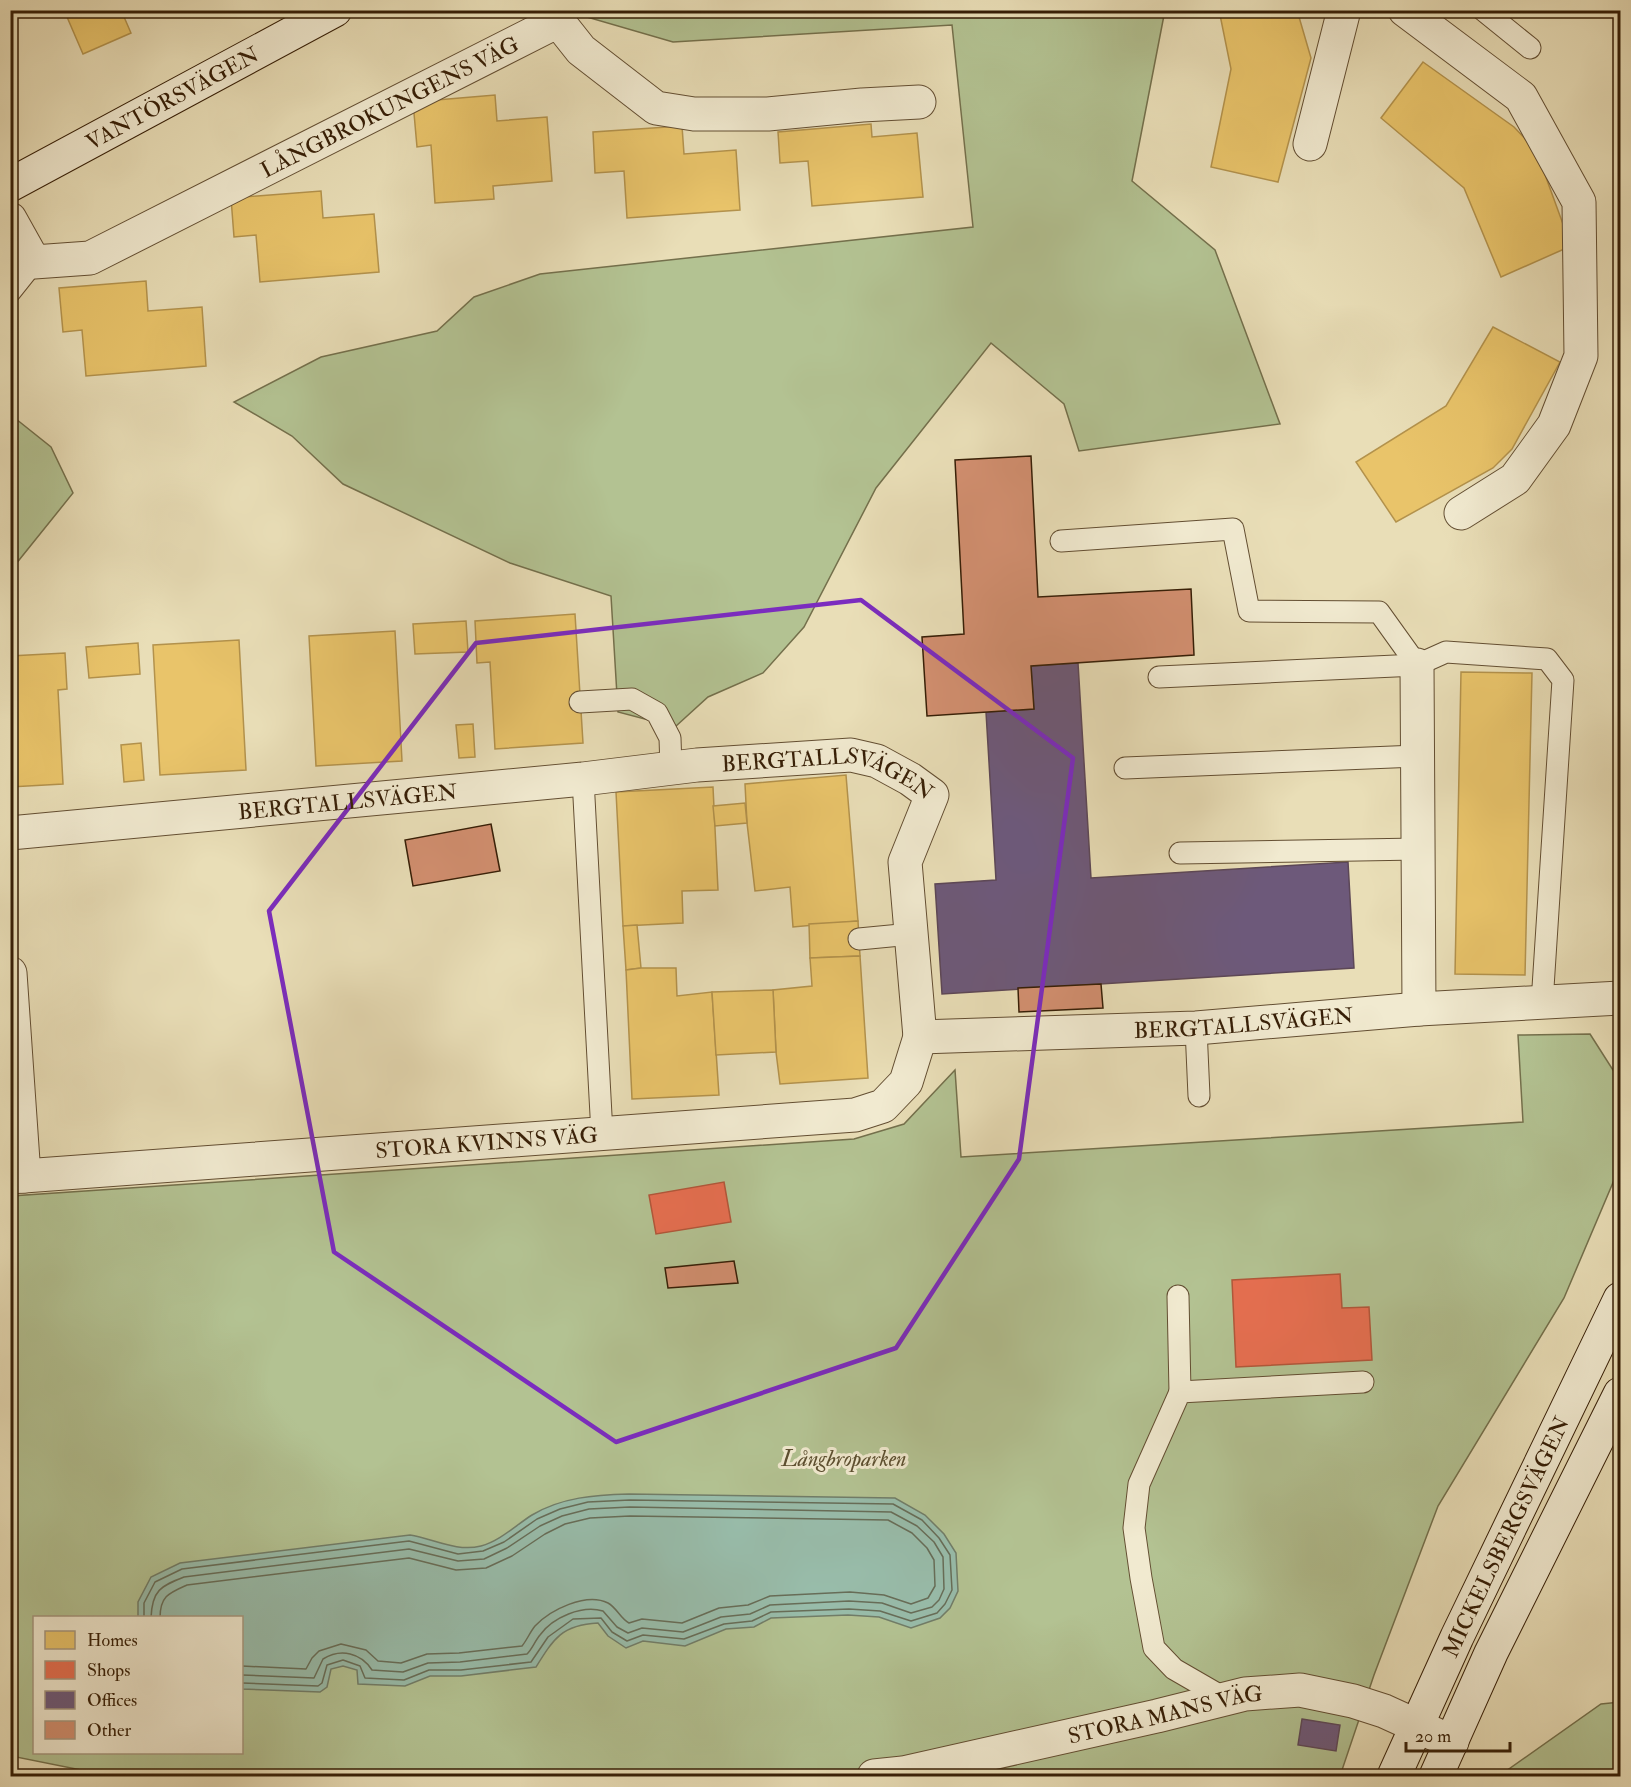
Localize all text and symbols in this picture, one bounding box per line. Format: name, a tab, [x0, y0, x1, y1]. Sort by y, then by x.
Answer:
street label: LÅNGBROKUNGENS VÄG	[256, 30, 524, 184]
street label: VANTÖRSVÄGEN	[81, 41, 264, 157]
street label: BERGTALLSVÄGEN	[721, 741, 939, 807]
street label: BERGTALLSVÄGEN	[237, 778, 459, 826]
street label: BERGTALLSVÄGEN	[1133, 1002, 1355, 1045]
street label: STORA KVINNS VÄG	[375, 1121, 599, 1165]
street label: MICKELSBERGSVÄGEN	[1437, 1412, 1576, 1662]
park label: Långbroparken	[781, 1445, 906, 1473]
legend	[33, 1616, 243, 1754]
text: Homes	[87, 1629, 138, 1652]
text: Shops	[87, 1659, 130, 1682]
street label: STORA MANS VÄG	[1065, 1680, 1263, 1751]
text: Offices	[87, 1689, 137, 1712]
scale bar	[1406, 1715, 1510, 1753]
text: Other	[87, 1719, 131, 1742]
text: 20 m	[1415, 1725, 1451, 1748]

